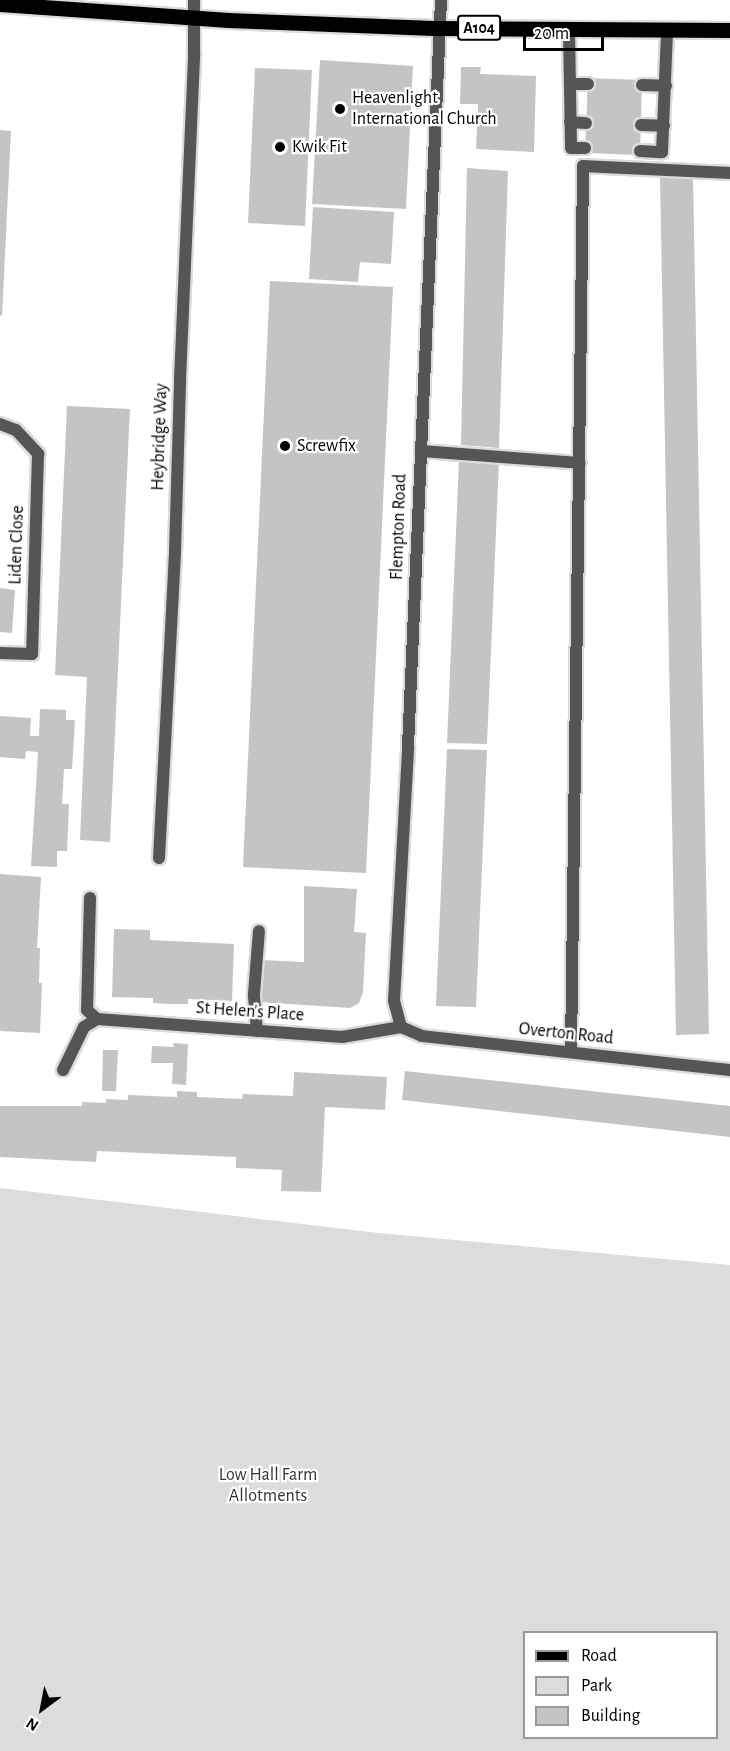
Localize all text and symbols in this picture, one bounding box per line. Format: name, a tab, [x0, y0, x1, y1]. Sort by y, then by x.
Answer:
scale bar	[526, 12, 607, 50]
road number: A104	[456, 15, 502, 41]
text: 20 m	[534, 25, 569, 43]
place label: Heavenlight International Church	[352, 88, 497, 130]
marker: Heavenlight International Church	[333, 102, 347, 116]
place label: Kwik Fit	[292, 136, 347, 158]
marker: Kwik Fit	[273, 140, 287, 154]
street label: Heybridge Way	[147, 383, 173, 491]
place label: Screwfix	[297, 435, 356, 457]
marker: Screwfix	[278, 439, 292, 453]
street label: Flempton Road	[386, 474, 412, 580]
street label: Liden Close	[5, 505, 29, 585]
street label: St Helen's Place	[195, 997, 305, 1027]
street label: Overton Road	[518, 1018, 614, 1050]
park label: Low Hall Farm Allotments	[219, 1465, 317, 1508]
legend	[523, 1631, 718, 1739]
text: Road	[581, 1647, 617, 1665]
text: Park	[581, 1677, 612, 1695]
north arrow	[12, 1679, 72, 1739]
text: Building	[581, 1707, 640, 1725]
text: N	[24, 1715, 41, 1734]

